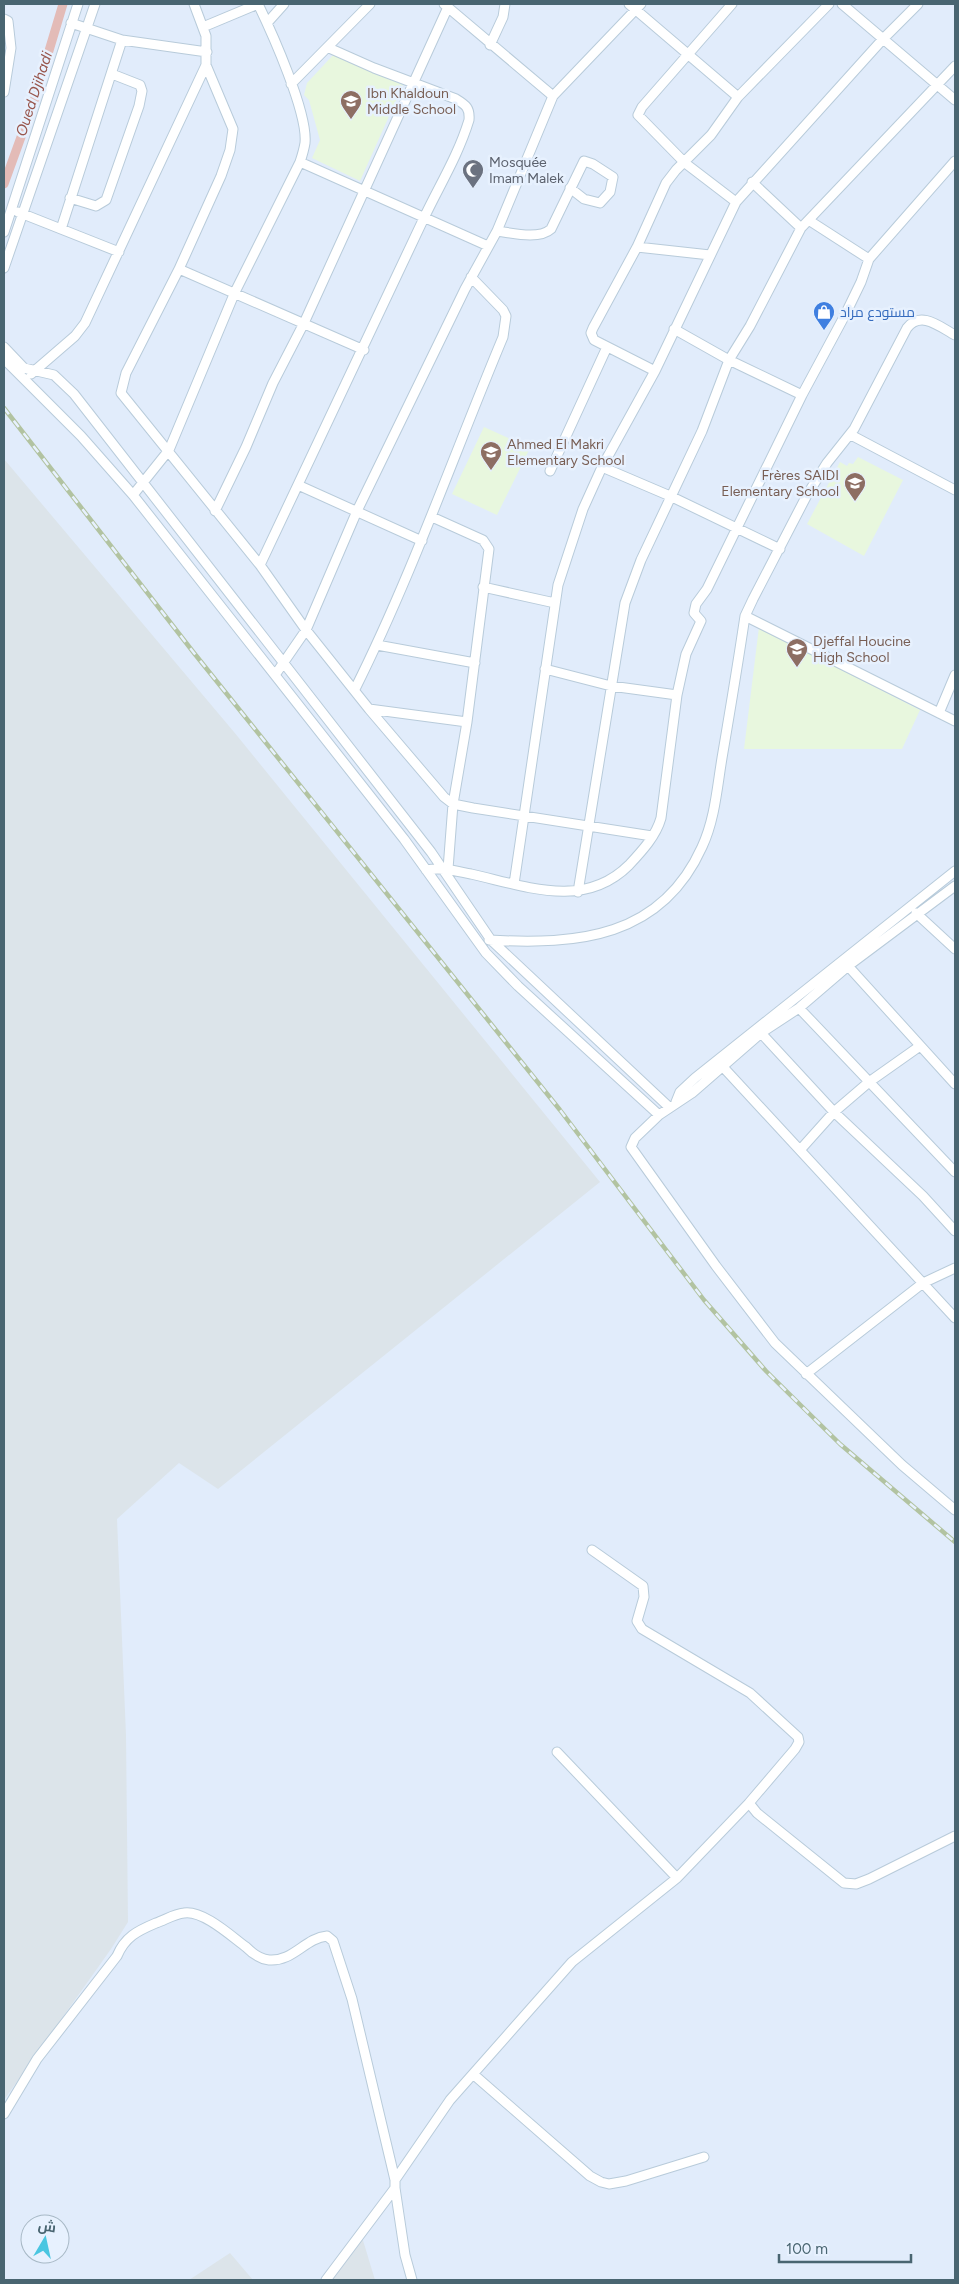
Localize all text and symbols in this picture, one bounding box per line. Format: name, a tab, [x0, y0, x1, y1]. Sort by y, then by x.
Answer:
water label: Oued Djihadi	[12, 49, 56, 139]
place label: Ibn Khaldoun Middle School	[367, 85, 456, 118]
school or university icon: Ibn Khaldoun Middle School	[339, 89, 363, 120]
place label: Mosquée Imam Malek	[489, 154, 564, 187]
mosque icon: Mosquée Imam Malek	[461, 158, 485, 189]
shop icon: مستودع مراد	[812, 300, 836, 331]
place label: مستودع مراد	[840, 304, 915, 321]
place label: Ahmed El Makri Elementary School	[507, 436, 625, 469]
school or university icon: Ahmed El Makri Elementary School	[479, 440, 503, 471]
place label: Frères SAIDI Elementary School	[721, 467, 839, 500]
school or university icon: Frères SAIDI Elementary School	[843, 471, 867, 502]
place label: Djeffal Houcine High School	[813, 633, 911, 666]
school or university icon: Djeffal Houcine High School	[785, 637, 809, 668]
north arrow	[20, 2214, 70, 2264]
text: ش	[37, 2217, 57, 2236]
scale bar	[779, 2232, 912, 2264]
text: 100 m	[786, 2240, 828, 2258]

